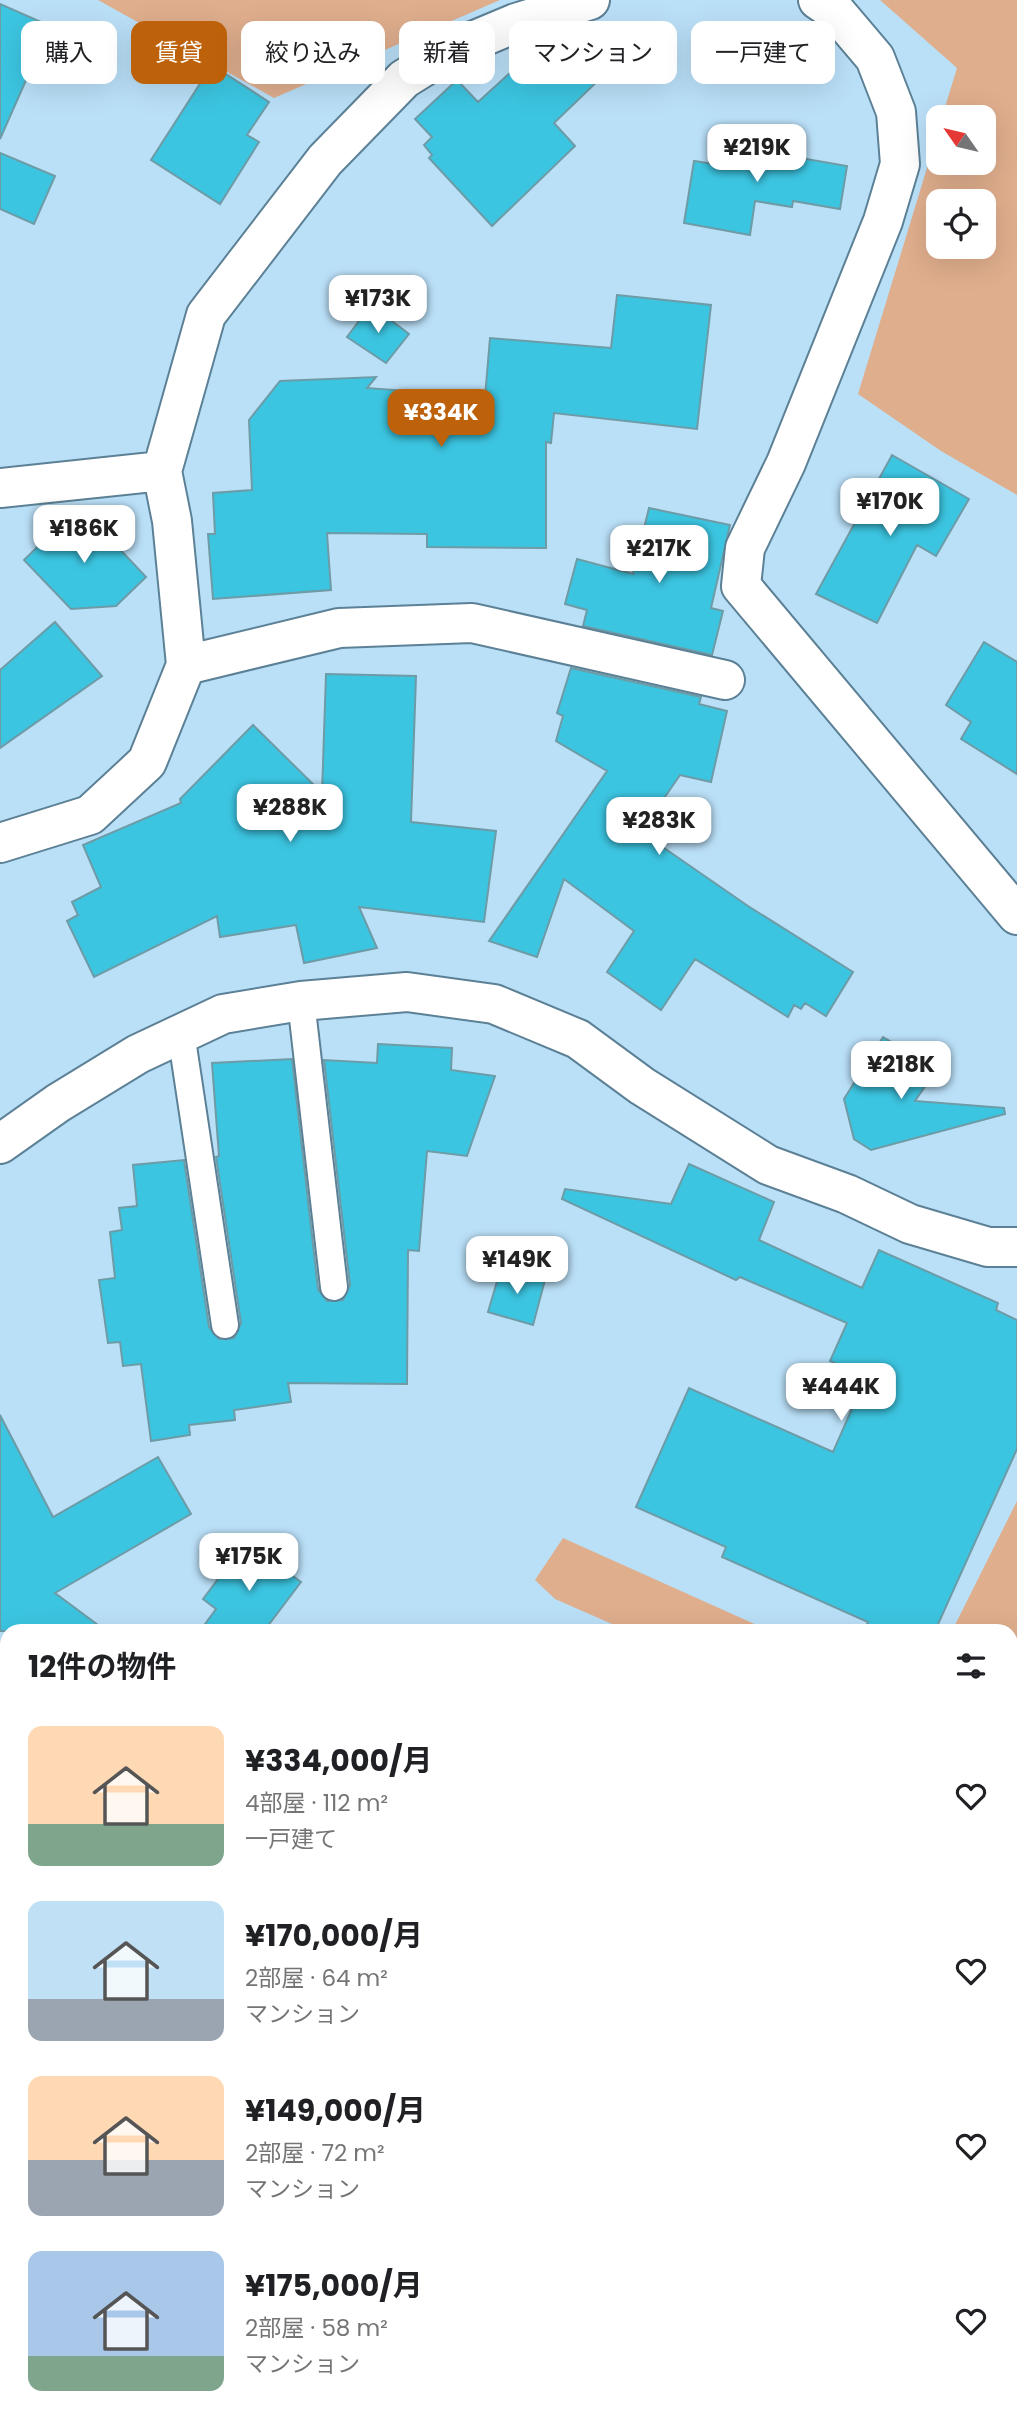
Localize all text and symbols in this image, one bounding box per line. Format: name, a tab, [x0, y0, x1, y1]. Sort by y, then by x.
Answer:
chip: 購入	[21, 21, 117, 84]
chip: 賃貸	[131, 21, 227, 84]
chip: 絞り込み	[241, 21, 385, 84]
chip: 新着	[399, 21, 495, 84]
chip: マンション	[509, 21, 677, 84]
chip: 一戸建て	[691, 21, 835, 84]
north arrow	[926, 105, 996, 175]
map controls	[926, 105, 996, 259]
pin: ¥219K	[708, 124, 806, 184]
text: ¥219K	[723, 131, 791, 163]
button: locate	[926, 189, 996, 259]
pin: ¥173K	[329, 276, 427, 335]
text: ¥173K	[345, 282, 411, 314]
pin: ¥334K	[392, 390, 490, 449]
text: ¥334K	[404, 396, 478, 428]
pin: ¥170K	[841, 478, 939, 538]
text: ¥170K	[856, 485, 924, 517]
pin: ¥186K	[35, 505, 133, 565]
text: ¥186K	[49, 512, 119, 544]
pin: ¥217K	[610, 526, 708, 585]
text: ¥217K	[626, 532, 692, 564]
pin: ¥288K	[241, 784, 339, 844]
text: ¥288K	[253, 791, 327, 823]
pin: ¥283K	[610, 798, 708, 857]
text: ¥283K	[622, 804, 696, 836]
pin: ¥218K	[852, 1042, 950, 1101]
text: ¥218K	[867, 1048, 935, 1080]
pin: ¥149K	[468, 1236, 566, 1296]
text: ¥149K	[482, 1243, 552, 1275]
pin: ¥444K	[792, 1364, 890, 1423]
text: ¥444K	[802, 1370, 880, 1402]
pin: ¥175K	[200, 1534, 298, 1593]
text: ¥175K	[215, 1540, 283, 1572]
text: 12件の物件	[28, 1645, 176, 1688]
icon: filters	[952, 1647, 990, 1685]
text: ¥334,000/月	[245, 1739, 433, 1782]
icon: home	[84, 1754, 168, 1838]
icon: heart	[952, 1777, 990, 1815]
text: 4部屋 · 112 m²	[245, 1787, 388, 1819]
text: 一戸建て	[245, 1823, 337, 1855]
text: ¥170,000/月	[245, 1914, 423, 1957]
icon: home	[84, 1929, 168, 2013]
icon: heart	[952, 1952, 990, 1990]
text: 2部屋 · 64 m²	[245, 1962, 388, 1994]
text: マンション	[245, 1998, 360, 2030]
text: ¥149,000/月	[245, 2089, 426, 2132]
icon: home	[84, 2104, 168, 2188]
icon: heart	[952, 2127, 990, 2165]
text: 2部屋 · 72 m²	[245, 2137, 385, 2169]
text: マンション	[245, 2173, 360, 2205]
text: ¥175,000/月	[245, 2264, 423, 2307]
icon: home	[84, 2279, 168, 2363]
icon: heart	[952, 2302, 990, 2340]
text: 2部屋 · 58 m²	[245, 2312, 388, 2344]
text: マンション	[245, 2348, 360, 2380]

